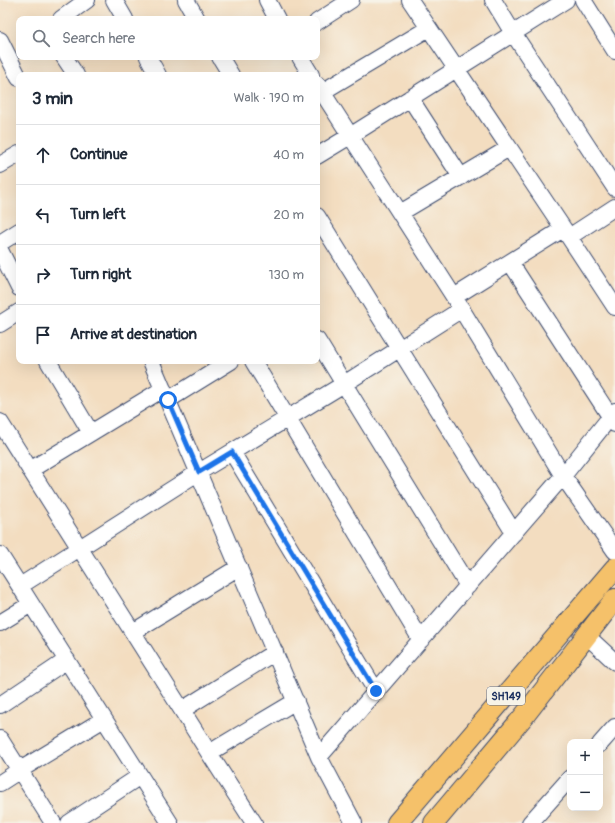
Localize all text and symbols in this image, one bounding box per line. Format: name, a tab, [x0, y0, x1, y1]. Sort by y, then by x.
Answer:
search box	[16, 16, 320, 60]
icon: search	[30, 27, 52, 49]
text: Search here	[62, 29, 135, 48]
text: 3 min	[32, 88, 73, 109]
text: Walk · 190 m	[233, 90, 304, 106]
icon: ahead	[32, 144, 54, 166]
text: Continue	[70, 145, 128, 164]
text: 40 m	[273, 147, 304, 163]
icon: left	[32, 204, 54, 226]
text: Turn left	[70, 205, 126, 224]
text: 20 m	[273, 207, 304, 223]
icon: right	[32, 264, 54, 286]
text: Turn right	[70, 265, 131, 284]
text: 130 m	[268, 267, 304, 283]
icon: arrive	[32, 324, 54, 346]
text: Arrive at destination	[70, 325, 197, 344]
route start	[159, 391, 177, 409]
route end	[367, 682, 385, 700]
road number: SH149	[487, 687, 525, 705]
map controls	[567, 739, 603, 811]
button: +	[567, 739, 603, 775]
button: −	[567, 775, 603, 811]

